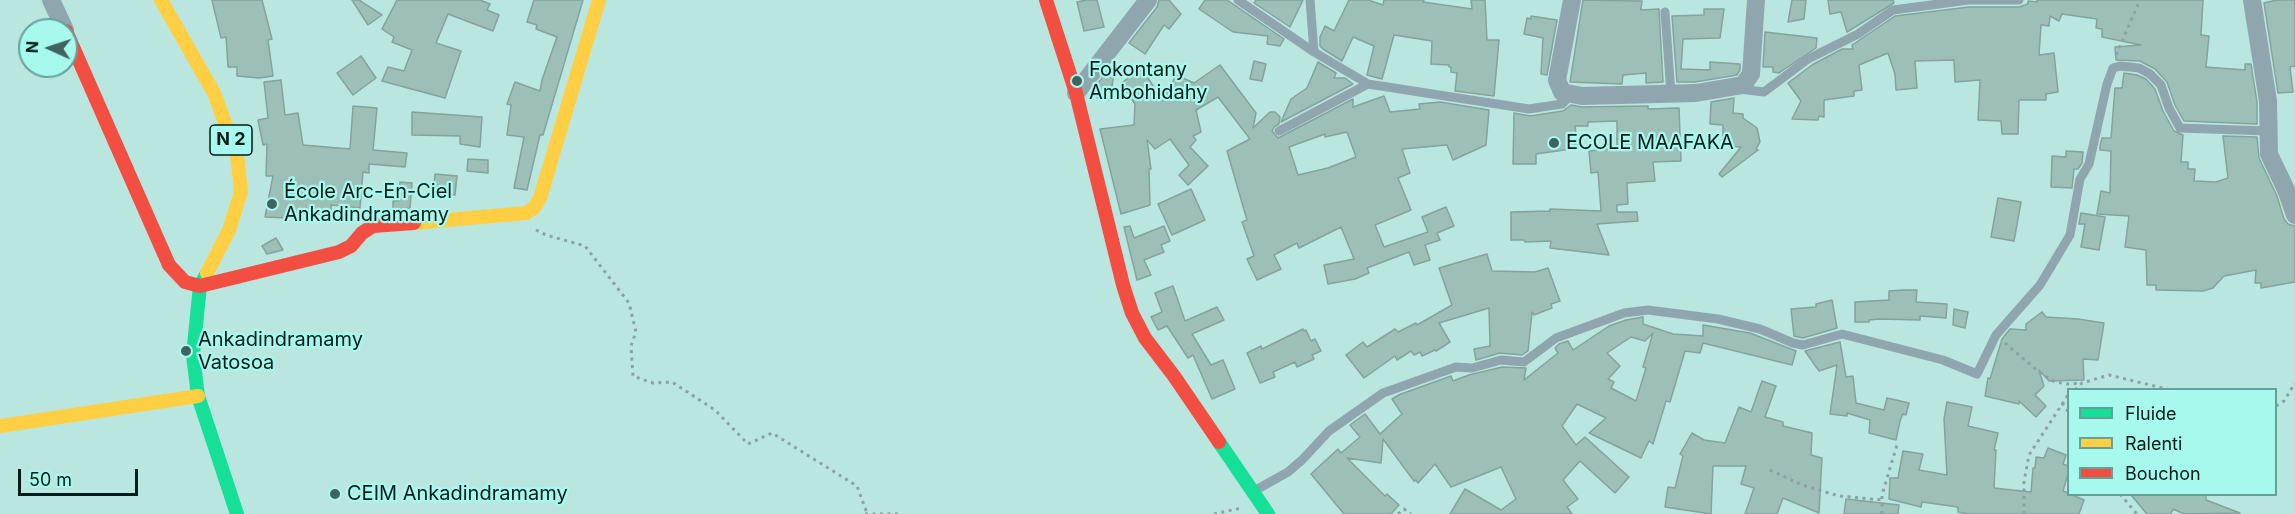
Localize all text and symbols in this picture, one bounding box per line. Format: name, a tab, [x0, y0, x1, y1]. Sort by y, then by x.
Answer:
north arrow	[18, 18, 78, 78]
text: N	[22, 41, 42, 54]
place label: Fokontany Ambohidahy	[1089, 58, 1207, 105]
marker: Fokontany Ambohidahy	[1070, 74, 1084, 88]
road number: N 2	[210, 125, 252, 155]
place label: ECOLE MAAFAKA	[1566, 131, 1734, 155]
marker: ECOLE MAAFAKA	[1547, 136, 1561, 150]
place label: École Arc-En-Ciel Ankadindramamy	[284, 180, 452, 227]
marker: École Arc-En-Ciel Ankadindramamy	[265, 197, 279, 211]
place label: Ankadindramamy Vatosoa	[198, 328, 363, 375]
marker: Ankadindramamy Vatosoa	[179, 344, 193, 358]
legend	[2067, 388, 2277, 496]
text: Fluide	[2125, 403, 2177, 424]
text: Ralenti	[2125, 433, 2182, 454]
scale bar	[21, 457, 141, 495]
text: Bouchon	[2125, 463, 2201, 484]
text: 50 m	[29, 469, 72, 490]
place label: CEIM Ankadindramamy	[347, 482, 568, 506]
marker: CEIM Ankadindramamy	[328, 487, 342, 501]

